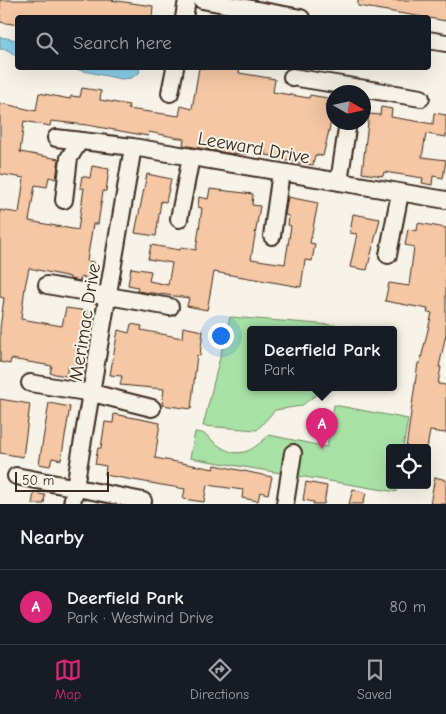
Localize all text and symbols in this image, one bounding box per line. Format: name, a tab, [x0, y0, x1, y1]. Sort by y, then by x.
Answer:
search box	[15, 15, 431, 70]
icon: search	[33, 29, 61, 57]
text: Search here	[73, 32, 172, 54]
north arrow	[326, 85, 371, 130]
street label: Leeward Drive	[196, 127, 312, 169]
street label: Merimac Drive	[65, 262, 105, 383]
your location	[208, 323, 234, 349]
popup	[247, 326, 397, 391]
text: Deerfield Park	[264, 339, 380, 361]
text: Park	[264, 361, 294, 379]
pin: A	[306, 408, 338, 449]
map controls	[386, 444, 431, 489]
button: locate	[386, 444, 431, 489]
scale bar	[15, 469, 109, 492]
text: 50 m	[22, 472, 54, 489]
text: Nearby	[20, 525, 84, 549]
text: Deerfield Park	[67, 587, 183, 609]
text: A	[32, 598, 40, 616]
text: 80 m	[389, 598, 426, 616]
text: Park · Westwind Drive	[67, 609, 213, 627]
tab: Map	[54, 656, 82, 703]
tab: Directions	[190, 656, 249, 703]
tab: Saved	[357, 656, 392, 703]

